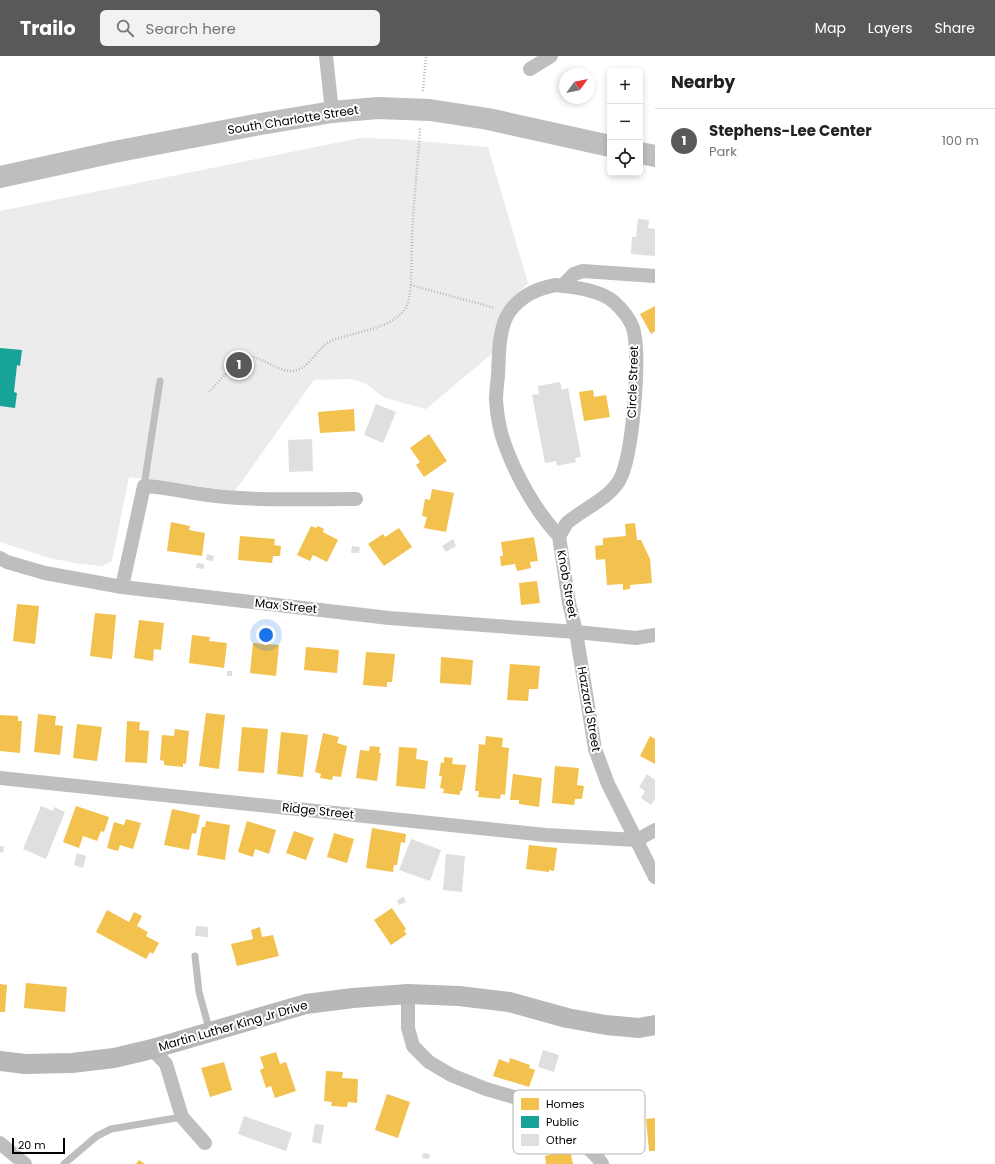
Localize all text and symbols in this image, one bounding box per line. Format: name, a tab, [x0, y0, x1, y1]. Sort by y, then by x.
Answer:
search box	[100, 10, 380, 46]
text: Trailo	[20, 15, 76, 42]
icon: search	[114, 17, 136, 39]
text: Search here	[146, 18, 236, 39]
text: Map	[815, 18, 846, 38]
text: Layers	[868, 18, 912, 38]
text: Share	[934, 18, 975, 38]
north arrow	[559, 68, 595, 104]
map controls	[607, 68, 643, 176]
button: +	[607, 68, 643, 104]
text: Nearby	[671, 70, 735, 94]
street label: South Charlotte Street	[226, 101, 360, 138]
button: −	[607, 104, 643, 140]
text: Stephens-Lee Center	[709, 120, 872, 141]
text: 1	[682, 131, 686, 150]
text: 100 m	[942, 131, 979, 150]
button: locate	[607, 140, 643, 176]
text: Park	[709, 142, 737, 161]
street label: Circle Street	[623, 345, 642, 419]
pin: 1	[226, 350, 252, 380]
street label: Knob Street	[553, 548, 582, 619]
street label: Max Street	[254, 594, 318, 617]
your location	[256, 625, 276, 645]
street label: Hazzard Street	[574, 665, 605, 753]
street label: Ridge Street	[281, 798, 355, 823]
street label: Martin Luther King Jr Drive	[156, 996, 309, 1055]
legend	[513, 1090, 645, 1154]
text: Homes	[546, 1096, 585, 1112]
text: Public	[546, 1114, 579, 1130]
text: Other	[546, 1132, 577, 1148]
scale bar	[12, 1136, 65, 1155]
text: 20 m	[18, 1137, 46, 1153]

